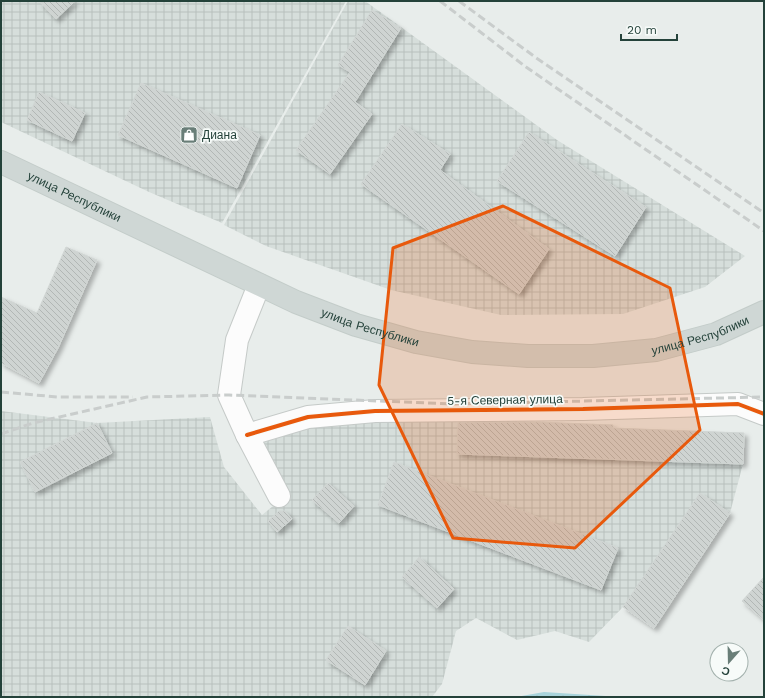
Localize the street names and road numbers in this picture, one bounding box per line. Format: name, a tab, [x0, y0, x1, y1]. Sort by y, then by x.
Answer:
street label: улица Республики	[25, 169, 123, 225]
street label: улица Республики	[319, 305, 421, 350]
street label: улица Республики	[651, 313, 751, 357]
street label: 5-я Северная улица	[447, 392, 563, 408]

